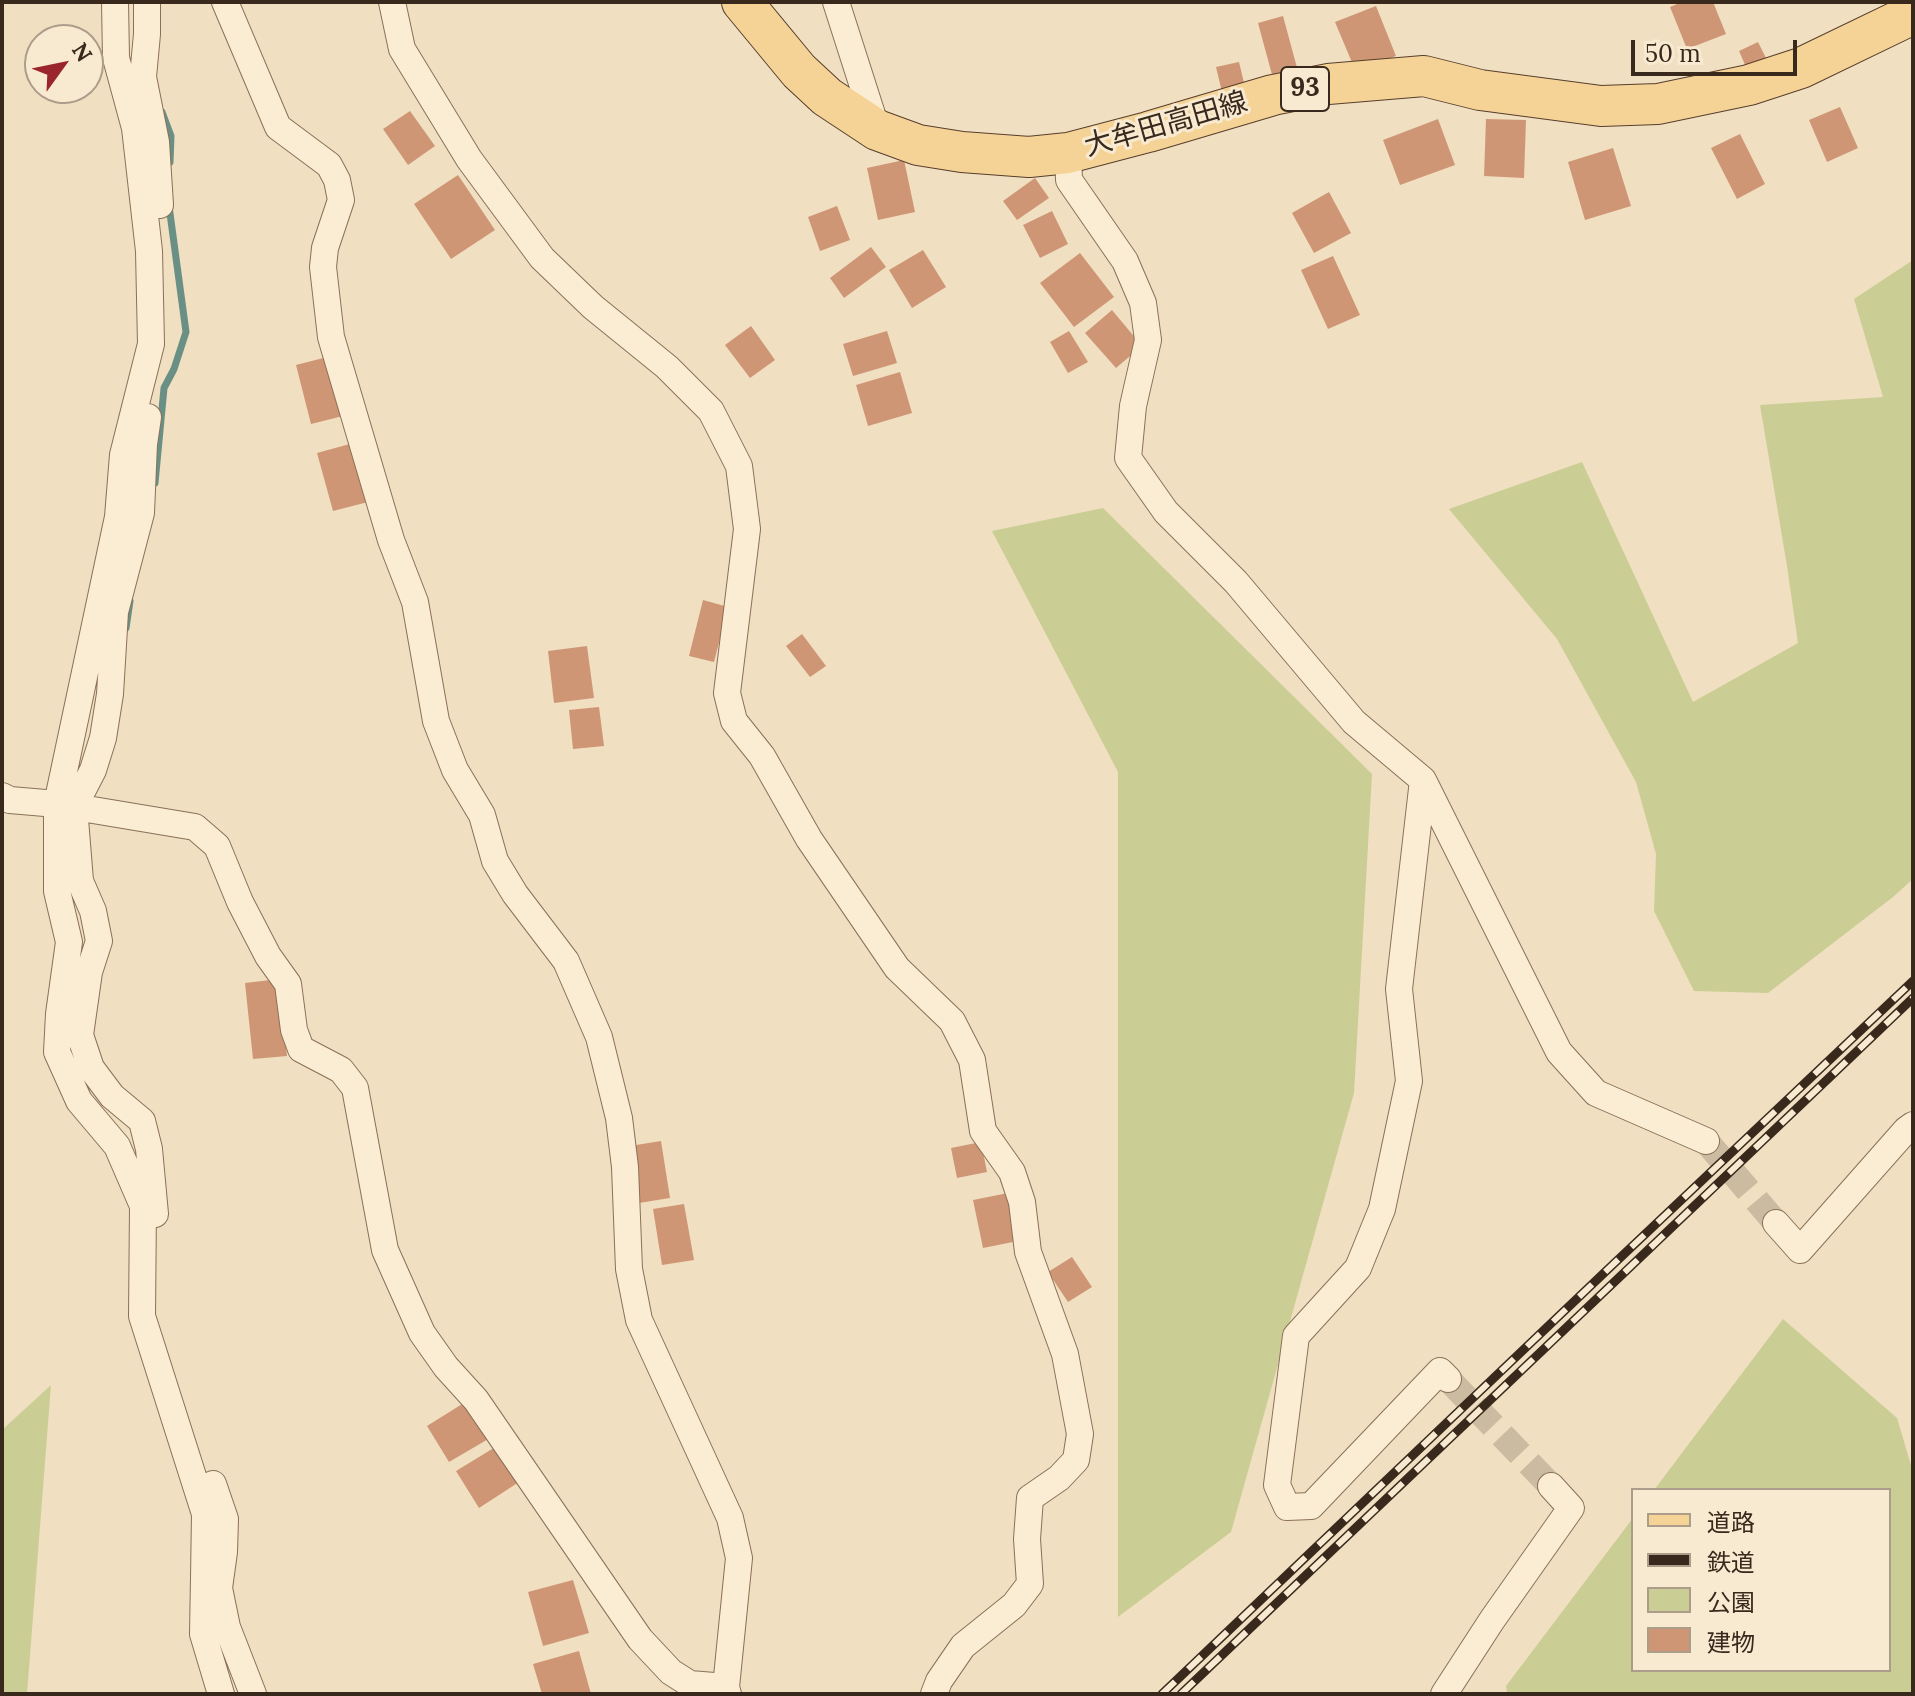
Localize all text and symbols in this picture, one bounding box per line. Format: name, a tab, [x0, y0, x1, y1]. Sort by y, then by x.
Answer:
north arrow	[24, 24, 104, 104]
scale bar	[1635, 24, 1801, 74]
text: N	[66, 37, 99, 67]
text: 50 m	[1645, 38, 1701, 69]
road number: 93	[1281, 67, 1329, 111]
street label: 大牟田高田線	[1081, 86, 1251, 164]
legend	[1631, 1488, 1891, 1672]
text: 道路	[1707, 1507, 1755, 1538]
text: 鉄道	[1707, 1547, 1755, 1578]
text: 公園	[1707, 1587, 1755, 1618]
text: 建物	[1707, 1627, 1755, 1658]

